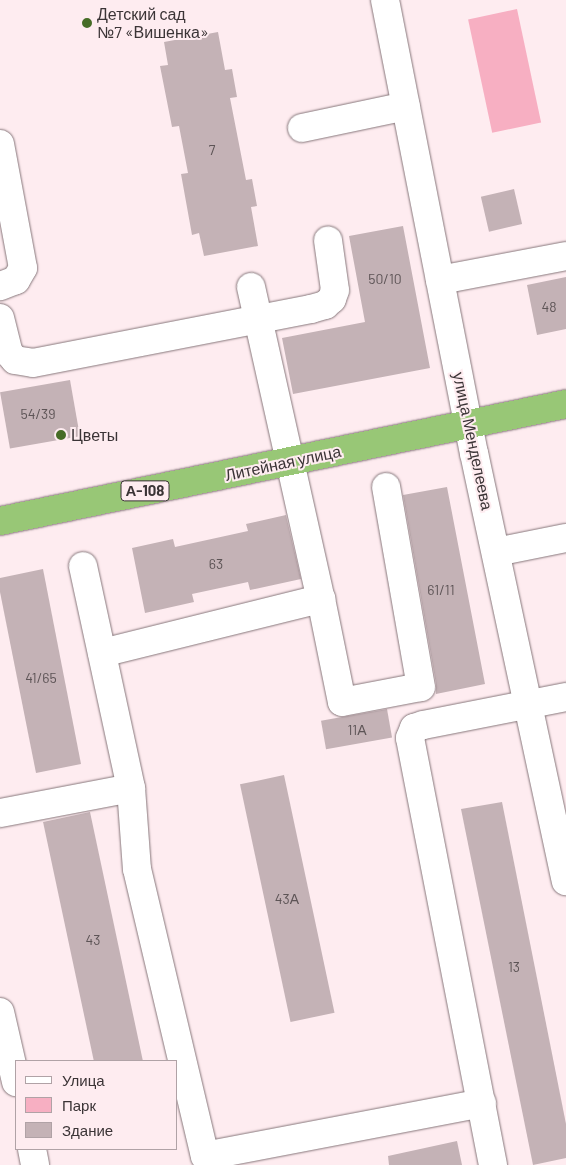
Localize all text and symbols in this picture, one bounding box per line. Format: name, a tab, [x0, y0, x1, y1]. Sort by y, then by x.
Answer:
place label: Детский сад №7 «Вишенка»	[97, 4, 209, 42]
marker: Детский сад №7 «Вишенка»	[81, 17, 93, 29]
house number: 7	[209, 142, 215, 158]
house number: 50/10	[368, 271, 402, 287]
house number: 48	[541, 299, 557, 315]
street label: улица Менделеева	[449, 370, 497, 512]
house number: 54/39	[20, 406, 56, 422]
place label: Цветы	[71, 425, 118, 445]
marker: Цветы	[55, 429, 67, 441]
street label: Литейная улица	[223, 441, 343, 485]
road number: А-108	[120, 478, 170, 504]
house number: 63	[209, 556, 223, 572]
house number: 61/11	[427, 582, 455, 598]
house number: 41/65	[25, 670, 57, 686]
house number: 11А	[347, 722, 367, 738]
house number: 43А	[275, 891, 299, 907]
house number: 43	[86, 932, 100, 948]
house number: 13	[508, 959, 520, 975]
legend	[15, 1060, 178, 1150]
text: Улица	[62, 1071, 105, 1089]
text: Парк	[62, 1096, 96, 1114]
text: Здание	[62, 1121, 113, 1139]

